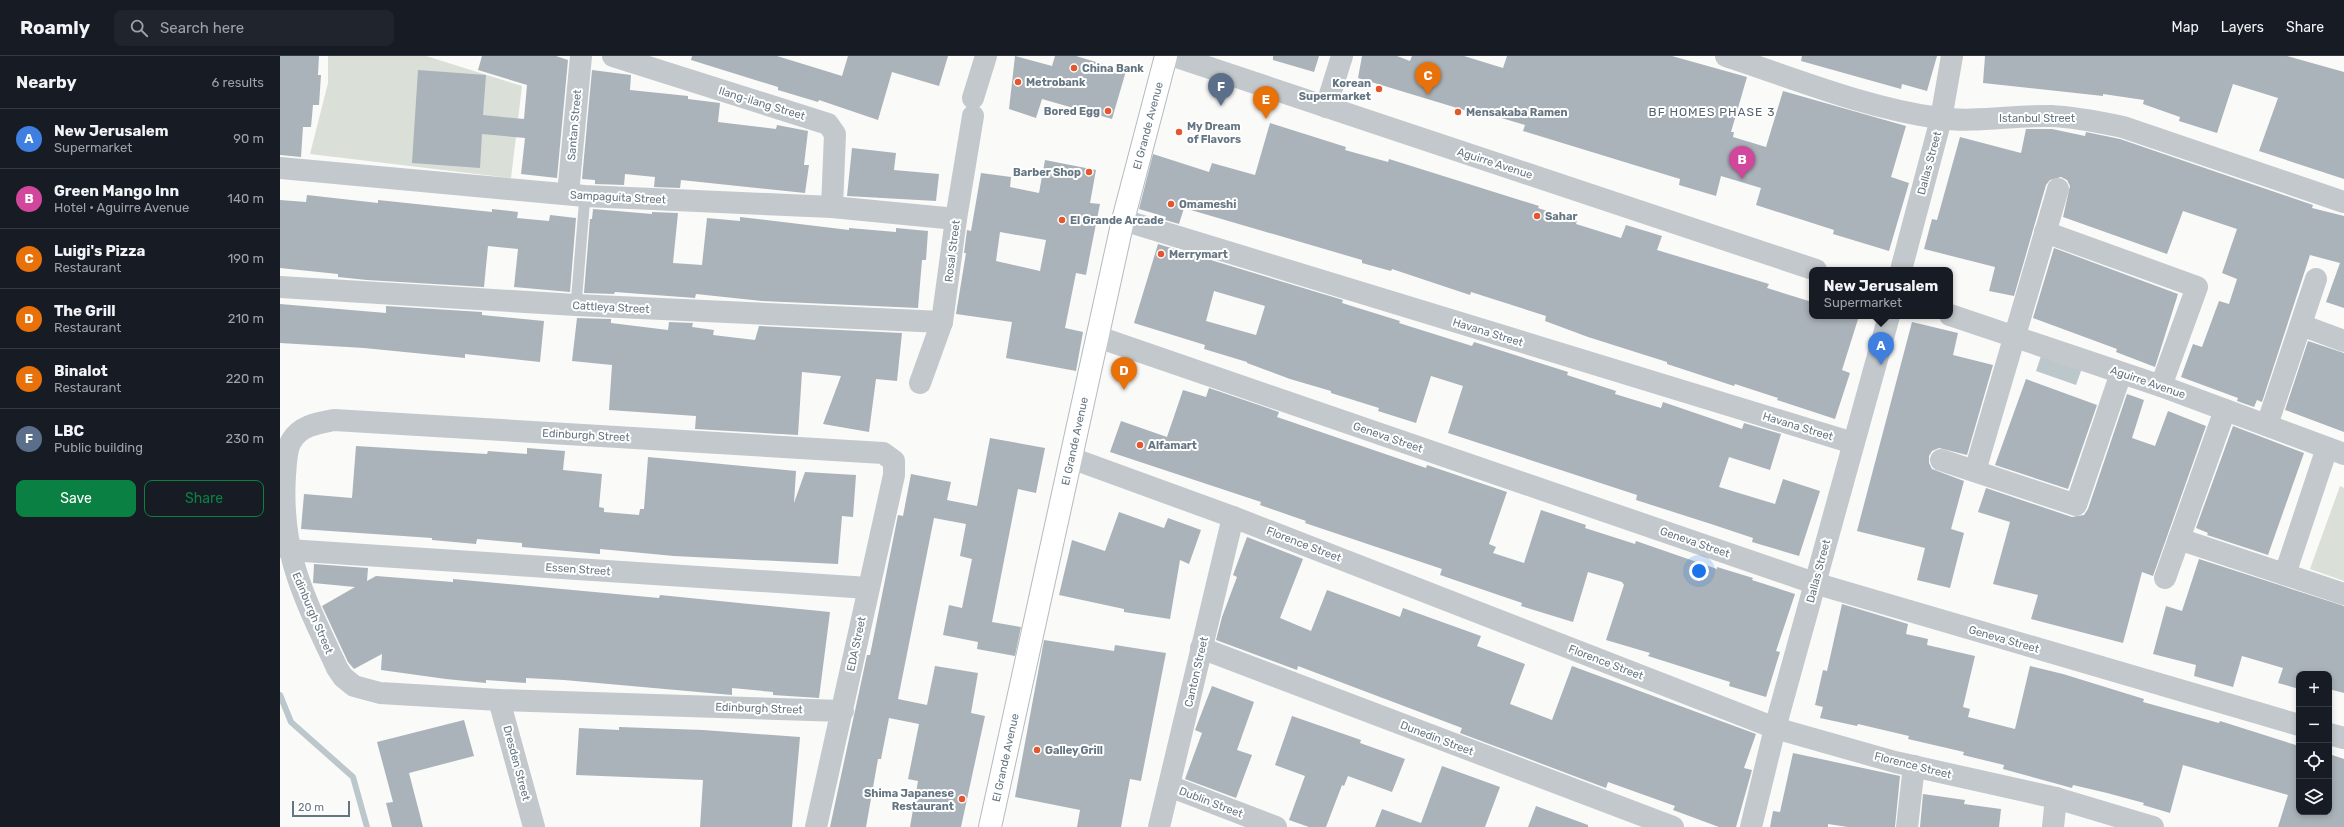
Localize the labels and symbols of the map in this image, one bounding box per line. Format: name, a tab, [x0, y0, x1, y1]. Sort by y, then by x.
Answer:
place label: China Bank	[1082, 62, 1144, 75]
pin: C	[1415, 62, 1441, 95]
marker: China Bank	[1069, 63, 1079, 73]
pin: F	[1208, 73, 1234, 106]
place label: Metrobank	[1026, 76, 1086, 89]
marker: Metrobank	[1013, 77, 1023, 87]
place label: Korean Supermarket	[1299, 77, 1371, 103]
street label: El Grande Avenue	[1131, 80, 1166, 171]
street label: Ilang-ilang Street	[717, 84, 807, 123]
marker: Korean Supermarket	[1374, 84, 1384, 94]
pin: E	[1253, 86, 1279, 119]
street label: Santan Street	[565, 88, 584, 161]
place label: Bored Egg	[1044, 105, 1100, 118]
district label: BF HOMES PHASE 3	[1649, 105, 1775, 119]
marker: Bored Egg	[1103, 106, 1113, 116]
place label: Mensakaba Ramen	[1466, 106, 1568, 119]
marker: Mensakaba Ramen	[1453, 107, 1463, 117]
street label: Istanbul Street	[1999, 112, 2076, 125]
place label: My Dream of Flavors	[1187, 120, 1241, 146]
marker: My Dream of Flavors	[1174, 127, 1184, 137]
street label: Dallas Street	[1915, 129, 1944, 196]
street label: Aguirre Avenue	[1456, 145, 1534, 182]
pin: B	[1729, 146, 1755, 179]
place label: Barber Shop	[1013, 166, 1081, 179]
marker: Barber Shop	[1084, 167, 1094, 177]
street label: Sampaguita Street	[570, 188, 667, 207]
place label: Omameshi	[1179, 198, 1236, 211]
marker: Omameshi	[1166, 199, 1176, 209]
place label: Sahar	[1545, 210, 1577, 223]
marker: Sahar	[1532, 211, 1542, 221]
place label: El Grande Arcade	[1070, 214, 1164, 227]
marker: El Grande Arcade	[1057, 215, 1067, 225]
street label: Rosal Street	[942, 219, 963, 283]
place label: Merrymart	[1169, 248, 1228, 261]
marker: Merrymart	[1156, 249, 1166, 259]
street label: Cattleya Street	[572, 299, 650, 316]
street label: Havana Street	[1451, 316, 1525, 350]
pin: A	[1868, 332, 1894, 365]
pin: D	[1111, 357, 1137, 390]
street label: Aguirre Avenue	[2109, 364, 2187, 401]
street label: El Grande Avenue	[1059, 396, 1091, 487]
street label: Havana Street	[1761, 410, 1835, 444]
street label: Geneva Street	[1351, 419, 1425, 456]
street label: Edinburgh Street	[542, 427, 631, 444]
place label: Alfamart	[1148, 439, 1197, 452]
marker: Alfamart	[1135, 440, 1145, 450]
street label: Florence Street	[1265, 524, 1344, 565]
street label: Geneva Street	[1658, 524, 1732, 561]
street label: Dallas Street	[1804, 537, 1833, 604]
street label: Essen Street	[545, 561, 612, 578]
your location	[1689, 561, 1709, 581]
street label: Edinburgh Street	[289, 570, 336, 657]
street label: EDA Street	[844, 615, 869, 673]
street label: Geneva Street	[1967, 623, 2041, 656]
street label: Canton Street	[1182, 635, 1211, 709]
street label: Florence Street	[1567, 642, 1646, 683]
street label: Edinburgh Street	[715, 700, 804, 717]
street label: El Grande Avenue	[990, 712, 1022, 803]
street label: Dunedin Street	[1398, 719, 1476, 759]
street label: Dresden Street	[500, 724, 533, 803]
place label: Galley Grill	[1045, 744, 1103, 757]
marker: Galley Grill	[1032, 745, 1042, 755]
street label: Florence Street	[1873, 750, 1953, 782]
street label: Dublin Street	[1177, 784, 1245, 821]
place label: Shima Japanese Restaurant	[864, 787, 954, 813]
marker: Shima Japanese Restaurant	[957, 794, 967, 804]
scale bar	[292, 799, 350, 818]

